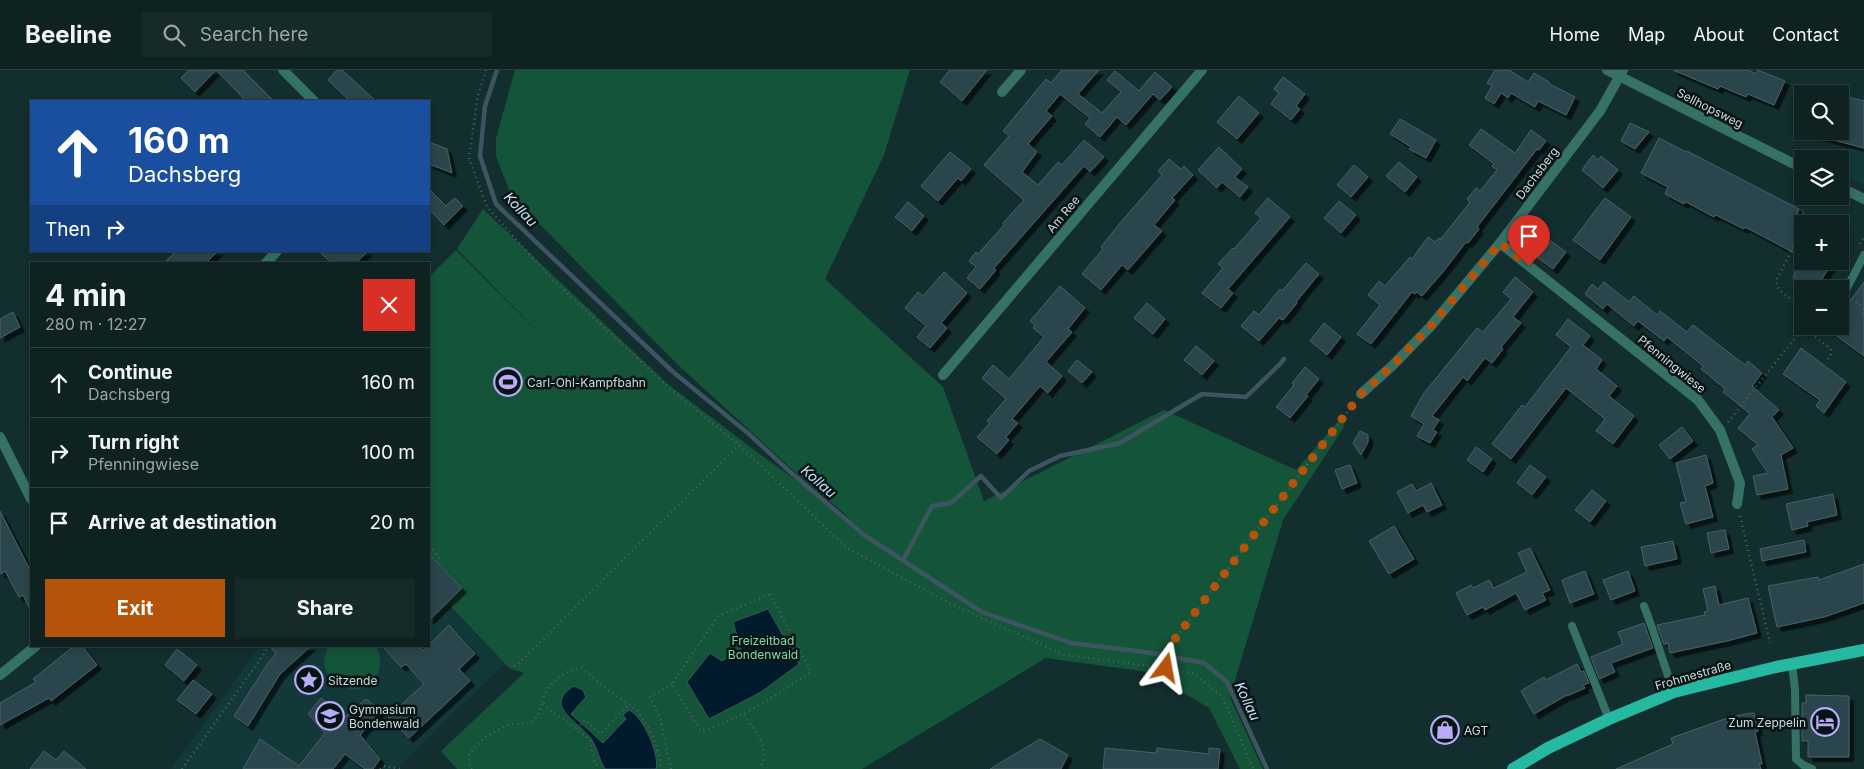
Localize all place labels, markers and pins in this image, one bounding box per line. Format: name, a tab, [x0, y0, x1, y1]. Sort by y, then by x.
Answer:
pin	[1508, 215, 1550, 266]
sports icon: Carl-Ohl-Kampfbahn	[493, 367, 523, 397]
place label: Carl-Ohl-Kampfbahn	[527, 375, 646, 390]
place icon: Sitzende	[294, 665, 324, 695]
place label: Sitzende	[328, 673, 377, 688]
school or university icon: Gymnasium Bondenwald	[315, 701, 345, 731]
place label: Gymnasium Bondenwald	[349, 702, 419, 731]
hotel icon: Zum Zeppelin	[1810, 707, 1840, 737]
shop icon: AGT	[1430, 715, 1460, 745]
place label: Zum Zeppelin	[1728, 715, 1806, 730]
place label: AGT	[1464, 723, 1488, 738]

